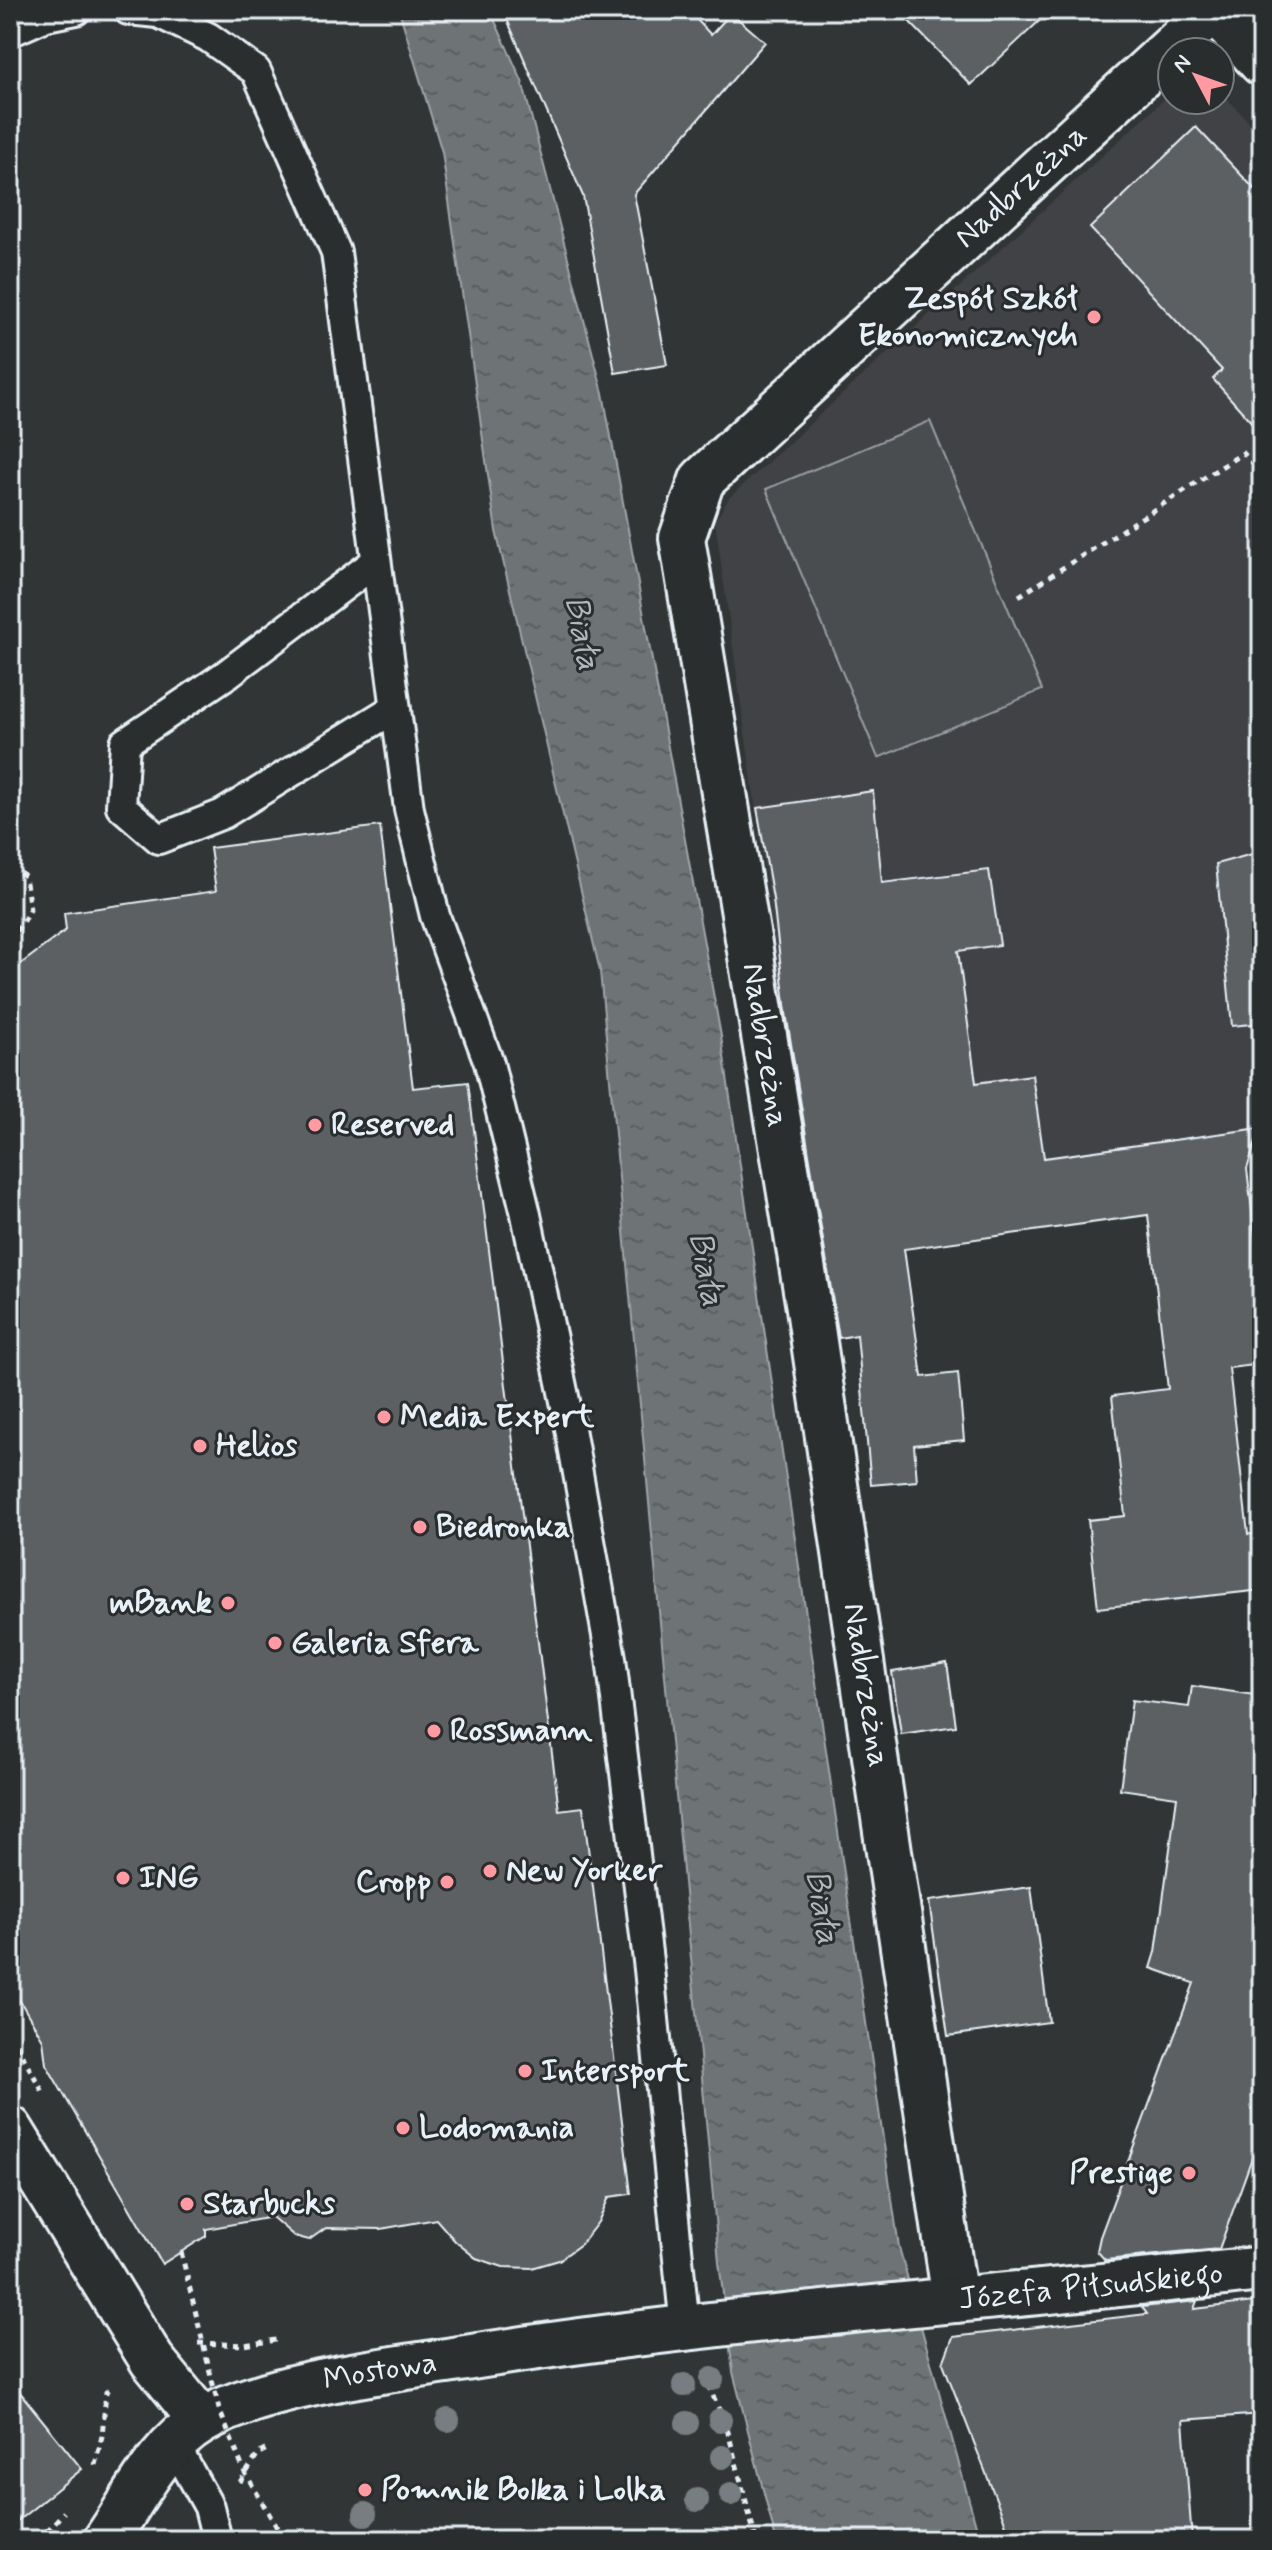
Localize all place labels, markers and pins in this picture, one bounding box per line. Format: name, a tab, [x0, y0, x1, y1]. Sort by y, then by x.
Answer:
place label: Zespół Szkół Ekonomicznych	[858, 278, 1078, 357]
marker: Zespół Szkół Ekonomicznych	[1085, 308, 1103, 326]
place label: Reserved	[331, 1104, 454, 1146]
marker: Reserved	[306, 1116, 324, 1134]
place label: Media Expert	[400, 1396, 596, 1438]
marker: Media Expert	[375, 1408, 393, 1426]
place label: Helios	[216, 1425, 298, 1467]
marker: Helios	[191, 1437, 209, 1455]
place label: Biedronka	[436, 1506, 570, 1548]
marker: Biedronka	[411, 1518, 429, 1536]
place label: mBank	[109, 1582, 212, 1624]
marker: mBank	[219, 1594, 237, 1612]
place label: Galeria Sfera	[291, 1622, 479, 1664]
marker: Galeria Sfera	[266, 1634, 284, 1652]
place label: Rossmann	[450, 1710, 593, 1752]
marker: Rossmann	[425, 1722, 443, 1740]
place label: New Yorker	[506, 1850, 663, 1892]
place label: ING	[139, 1857, 198, 1899]
place label: Cropp	[356, 1861, 431, 1903]
marker: New Yorker	[481, 1862, 499, 1880]
marker: ING	[114, 1869, 132, 1887]
marker: Cropp	[438, 1873, 456, 1891]
place label: Intersport	[541, 2050, 691, 2092]
marker: Intersport	[516, 2062, 534, 2080]
place label: Lodomania	[419, 2107, 574, 2149]
marker: Lodomania	[394, 2119, 412, 2137]
place label: Prestige	[1069, 2152, 1173, 2195]
marker: Prestige	[1180, 2164, 1198, 2182]
place label: Starbucks	[203, 2183, 336, 2225]
marker: Starbucks	[178, 2195, 196, 2213]
place label: Pomnik Bolka i Lolka	[381, 2469, 666, 2511]
marker: Pomnik Bolka i Lolka	[356, 2481, 374, 2499]

